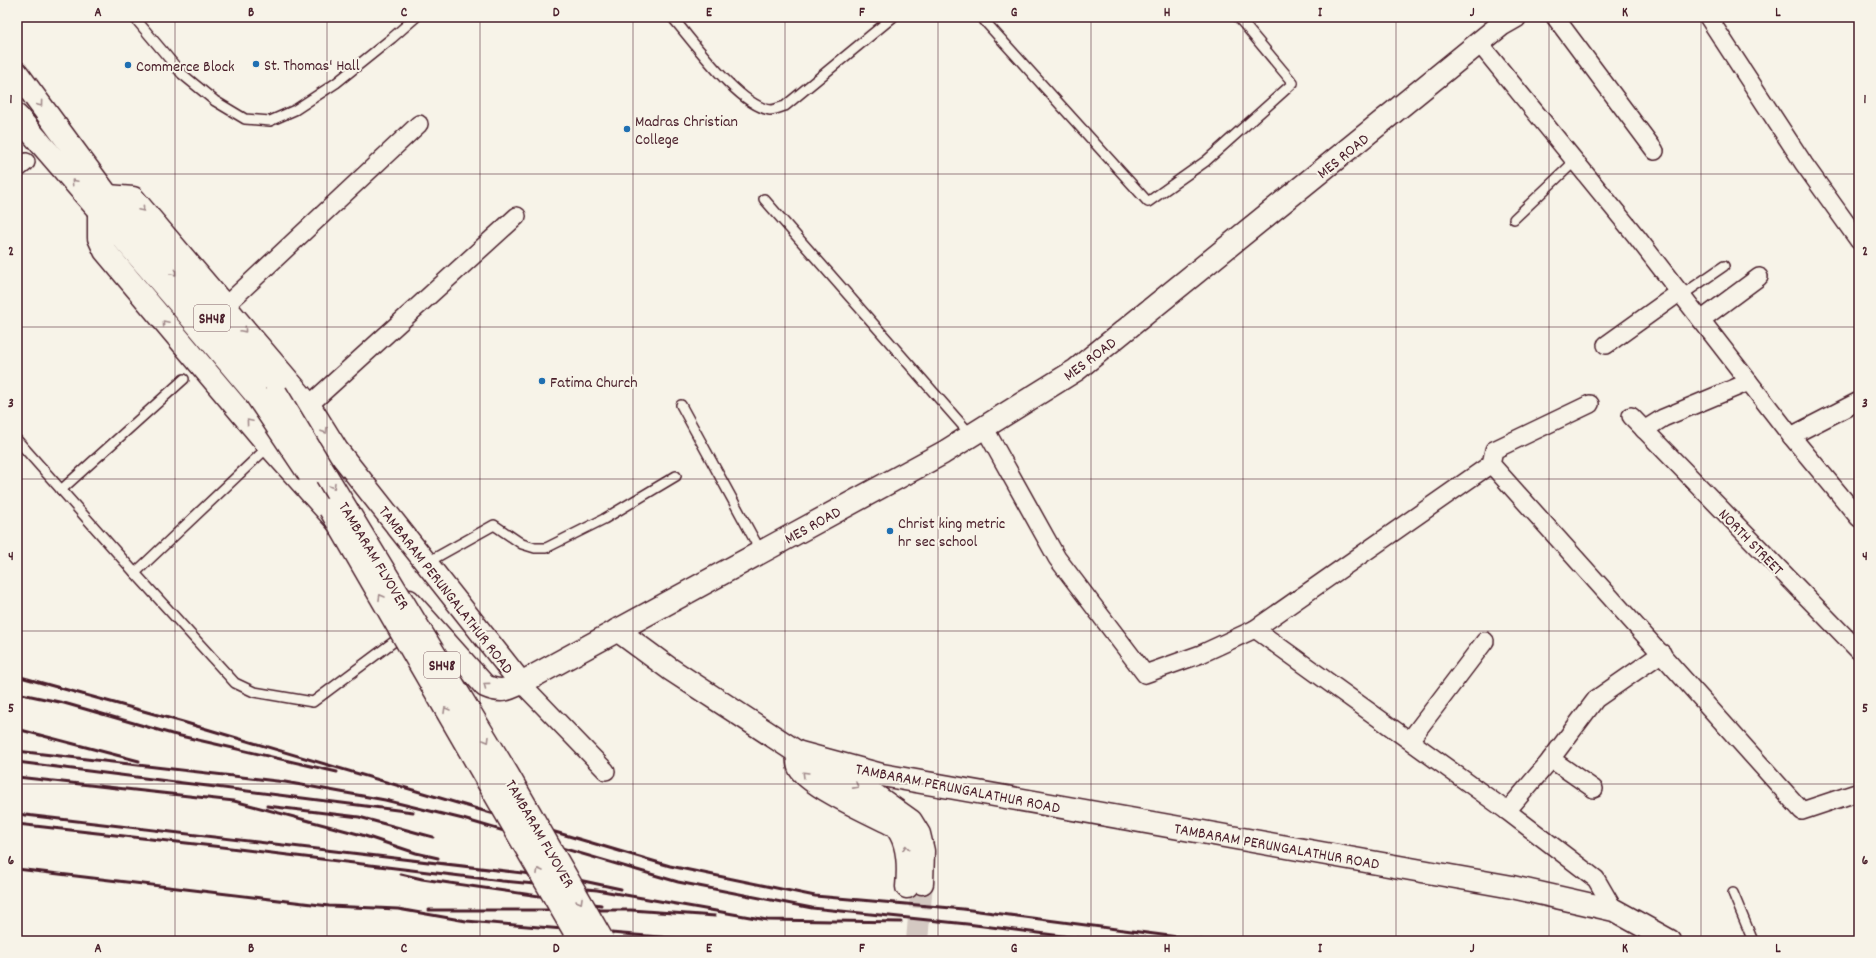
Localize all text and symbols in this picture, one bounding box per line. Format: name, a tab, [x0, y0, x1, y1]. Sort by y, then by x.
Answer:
text: A	[94, 4, 102, 23]
text: B	[248, 4, 254, 23]
text: C	[401, 4, 408, 23]
text: D	[553, 4, 560, 23]
text: E	[706, 4, 713, 23]
text: F	[859, 4, 865, 23]
text: G	[1011, 4, 1018, 23]
text: H	[1164, 4, 1171, 23]
text: I	[1318, 4, 1323, 23]
text: J	[1470, 4, 1475, 23]
text: K	[1622, 4, 1628, 23]
text: L	[1775, 4, 1781, 23]
place label: St. Thomas' Hall	[264, 55, 360, 78]
place label: Commerce Block	[136, 56, 235, 79]
marker: St. Thomas' Hall	[251, 59, 261, 69]
marker: Commerce Block	[123, 60, 133, 70]
text: 1	[10, 91, 13, 110]
text: 1	[1864, 91, 1867, 110]
one-way arrow	[35, 100, 43, 107]
place label: Madras Christian College	[635, 111, 738, 152]
marker: Madras Christian College	[622, 124, 632, 134]
street label: MES ROAD	[1313, 129, 1375, 185]
one-way arrow	[71, 179, 78, 187]
one-way arrow	[138, 205, 145, 212]
text: 2	[8, 243, 14, 262]
text: 2	[1862, 243, 1868, 262]
one-way arrow	[169, 268, 176, 276]
road number: SH48	[194, 305, 230, 331]
one-way arrow	[163, 320, 170, 327]
one-way arrow	[239, 325, 246, 333]
street label: MES ROAD	[1059, 332, 1122, 388]
place label: Fatima Church	[550, 372, 637, 395]
marker: Fatima Church	[537, 376, 547, 386]
text: 3	[8, 395, 14, 414]
text: 3	[1862, 395, 1868, 414]
one-way arrow	[246, 419, 253, 427]
one-way arrow	[320, 427, 328, 434]
one-way arrow	[328, 482, 335, 489]
street label: TAMBARAM FLYOVER	[332, 498, 414, 615]
street label: TAMBARAM PERUNGALATHUR ROAD	[372, 501, 518, 680]
street label: MES ROAD	[781, 501, 846, 551]
street label: NORTH STREET	[1712, 504, 1789, 582]
place label: Christ king metric hr sec school	[898, 513, 1005, 554]
marker: Christ king metric hr sec school	[885, 526, 895, 536]
text: 4	[8, 548, 14, 567]
text: 4	[1862, 548, 1868, 567]
one-way arrow	[378, 594, 385, 602]
road number: SH48	[424, 652, 460, 678]
one-way arrow	[483, 683, 490, 690]
text: 5	[8, 700, 14, 719]
text: 5	[1862, 700, 1868, 719]
one-way arrow	[443, 707, 450, 714]
one-way arrow	[482, 736, 490, 743]
street label: TAMBARAM PERUNGALATHUR ROAD	[853, 758, 1062, 821]
one-way arrow	[802, 771, 810, 779]
street label: TAMBARAM FLYOVER	[498, 776, 579, 893]
one-way arrow	[852, 781, 860, 789]
street label: TAMBARAM PERUNGALATHUR ROAD	[1172, 818, 1381, 877]
one-way arrow	[901, 845, 910, 851]
text: 6	[8, 852, 15, 871]
text: 6	[1862, 852, 1869, 871]
one-way arrow	[537, 868, 544, 875]
one-way arrow	[576, 897, 583, 904]
text: A	[94, 940, 102, 958]
text: B	[248, 940, 254, 958]
text: C	[401, 940, 408, 958]
text: D	[553, 940, 560, 958]
text: E	[706, 940, 713, 958]
text: F	[859, 940, 865, 958]
text: G	[1011, 940, 1018, 958]
text: H	[1164, 940, 1171, 958]
text: I	[1318, 940, 1323, 958]
text: J	[1470, 940, 1475, 958]
text: K	[1622, 940, 1628, 958]
text: L	[1775, 940, 1781, 958]

